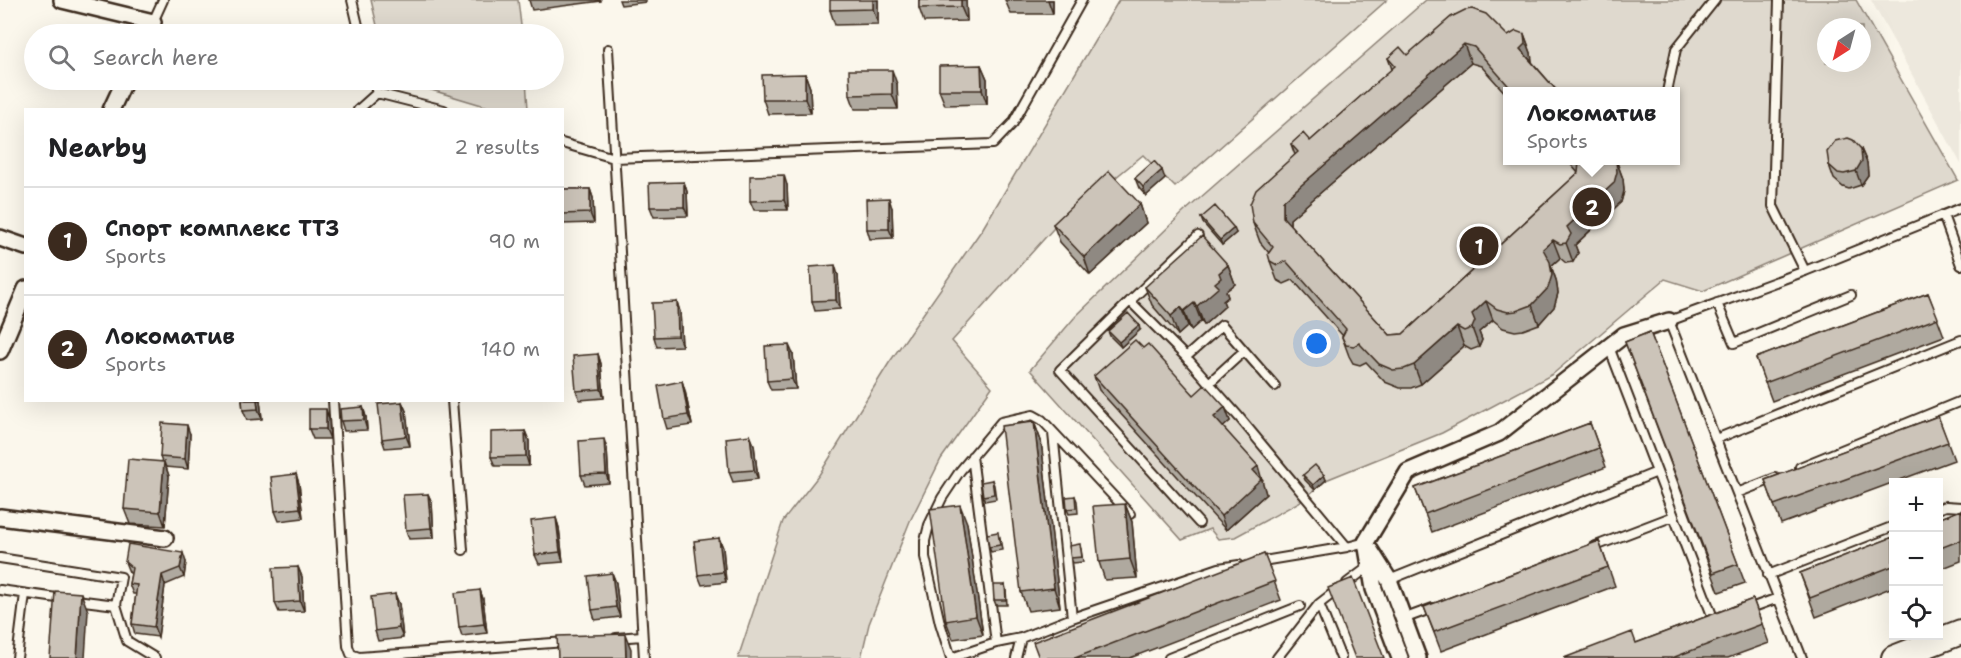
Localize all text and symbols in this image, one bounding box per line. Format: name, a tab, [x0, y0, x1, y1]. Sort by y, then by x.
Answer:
north arrow	[1817, 18, 1871, 72]
search box	[24, 24, 564, 90]
icon: search	[45, 41, 78, 74]
text: Search here	[93, 43, 219, 72]
popup	[1503, 87, 1680, 165]
text: Локоматив	[1527, 99, 1656, 128]
text: Sports	[1527, 128, 1588, 154]
text: Nearby	[48, 130, 147, 165]
text: 2 results	[454, 134, 540, 160]
pin: 2	[1572, 184, 1612, 230]
text: Спорт комплекс ТТЗ	[105, 214, 339, 243]
pin: 1	[1460, 224, 1498, 268]
text: 1	[63, 228, 72, 254]
text: 90 m	[488, 228, 540, 254]
text: Sports	[105, 243, 166, 269]
text: Локоматив	[105, 322, 235, 351]
your location	[1302, 329, 1331, 358]
text: 2	[61, 336, 75, 362]
text: 140 m	[481, 336, 540, 362]
text: Sports	[105, 351, 166, 377]
map controls	[1889, 478, 1943, 640]
button: +	[1889, 478, 1943, 532]
button: −	[1889, 532, 1943, 586]
button: locate	[1889, 586, 1943, 640]

